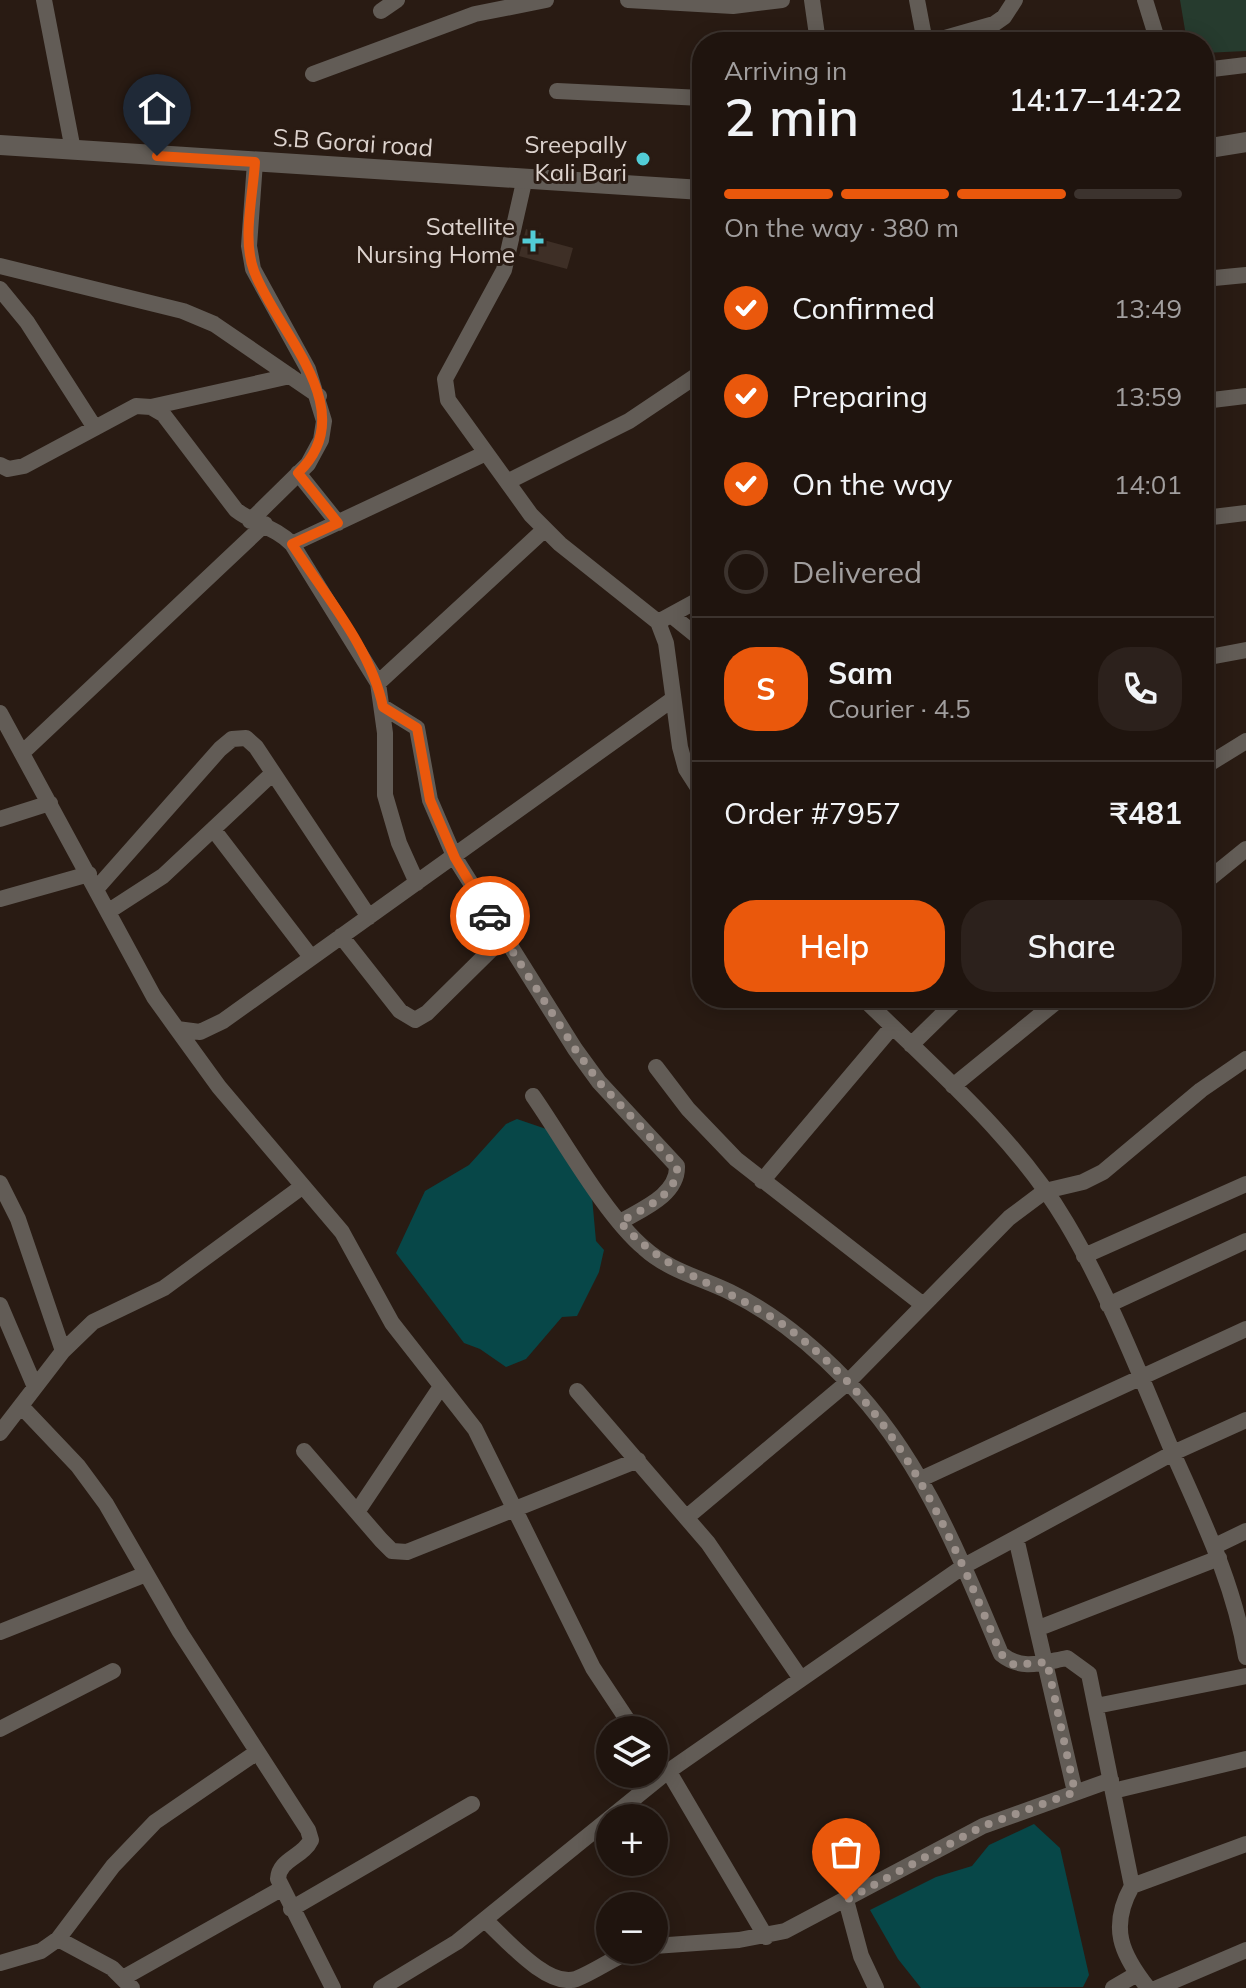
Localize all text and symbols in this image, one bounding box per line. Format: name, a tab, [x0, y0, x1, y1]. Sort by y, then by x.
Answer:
text: Arriving in	[724, 54, 847, 87]
pin	[123, 74, 191, 156]
text: 14:17–14:22	[1009, 81, 1182, 119]
text: 2 min	[724, 84, 859, 149]
icon: home	[135, 86, 179, 130]
street label: S.B Gorai road	[272, 121, 434, 163]
place label: Sreepally Kali Bari	[524, 129, 627, 187]
marker: Sreepally Kali Bari	[634, 150, 652, 168]
place label: Satellite Nursing Home	[356, 211, 515, 269]
text: On the way · 380 m	[724, 211, 959, 244]
marker: Satellite Nursing Home	[522, 230, 544, 252]
icon: check	[724, 286, 768, 330]
text: Confirmed	[792, 289, 935, 327]
text: 13:49	[1114, 292, 1182, 325]
icon: check	[724, 374, 768, 418]
text: Preparing	[792, 377, 928, 415]
text: 13:59	[1114, 380, 1182, 413]
icon: check	[724, 462, 768, 506]
text: On the way	[792, 465, 952, 503]
text: 14:01	[1114, 468, 1182, 501]
text: Delivered	[792, 553, 922, 591]
button: phone	[1098, 647, 1182, 731]
text: Sam	[828, 654, 893, 692]
text: S	[756, 670, 776, 708]
text: Courier · 4.5	[828, 692, 971, 725]
text: Order #7957	[724, 794, 901, 832]
text: ₹481	[1110, 794, 1182, 832]
courier	[450, 876, 530, 956]
icon: car	[468, 894, 512, 938]
button: Help	[724, 900, 945, 992]
button: Share	[961, 900, 1182, 992]
map controls	[596, 1716, 668, 1964]
button: layers	[596, 1716, 668, 1788]
button: +	[596, 1804, 668, 1876]
pin	[812, 1818, 880, 1900]
icon: bag	[824, 1830, 868, 1874]
button: −	[596, 1892, 668, 1964]

